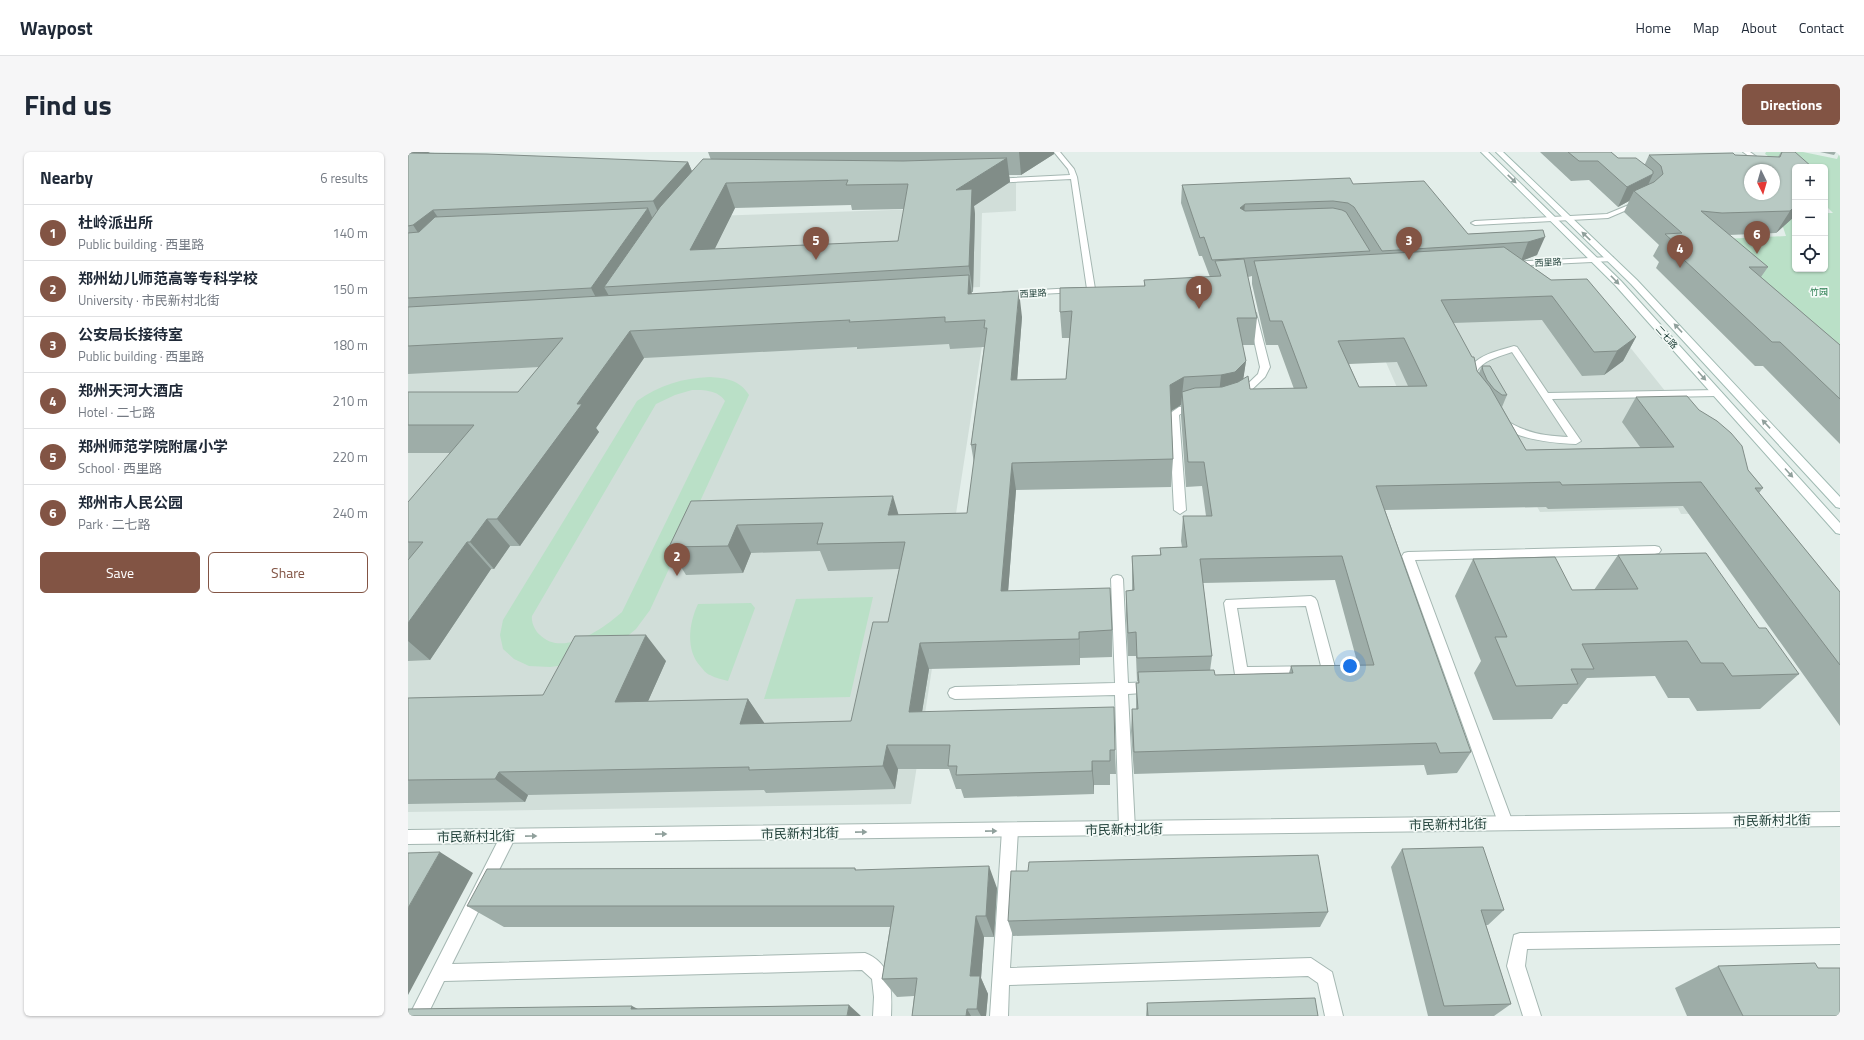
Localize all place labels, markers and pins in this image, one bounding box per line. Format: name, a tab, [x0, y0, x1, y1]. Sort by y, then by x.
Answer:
pin: 6	[1744, 221, 1770, 254]
pin: 5	[803, 227, 829, 260]
pin: 3	[1396, 227, 1422, 260]
pin: 4	[1667, 235, 1693, 268]
pin: 1	[1186, 276, 1212, 309]
pin: 2	[664, 543, 690, 576]

